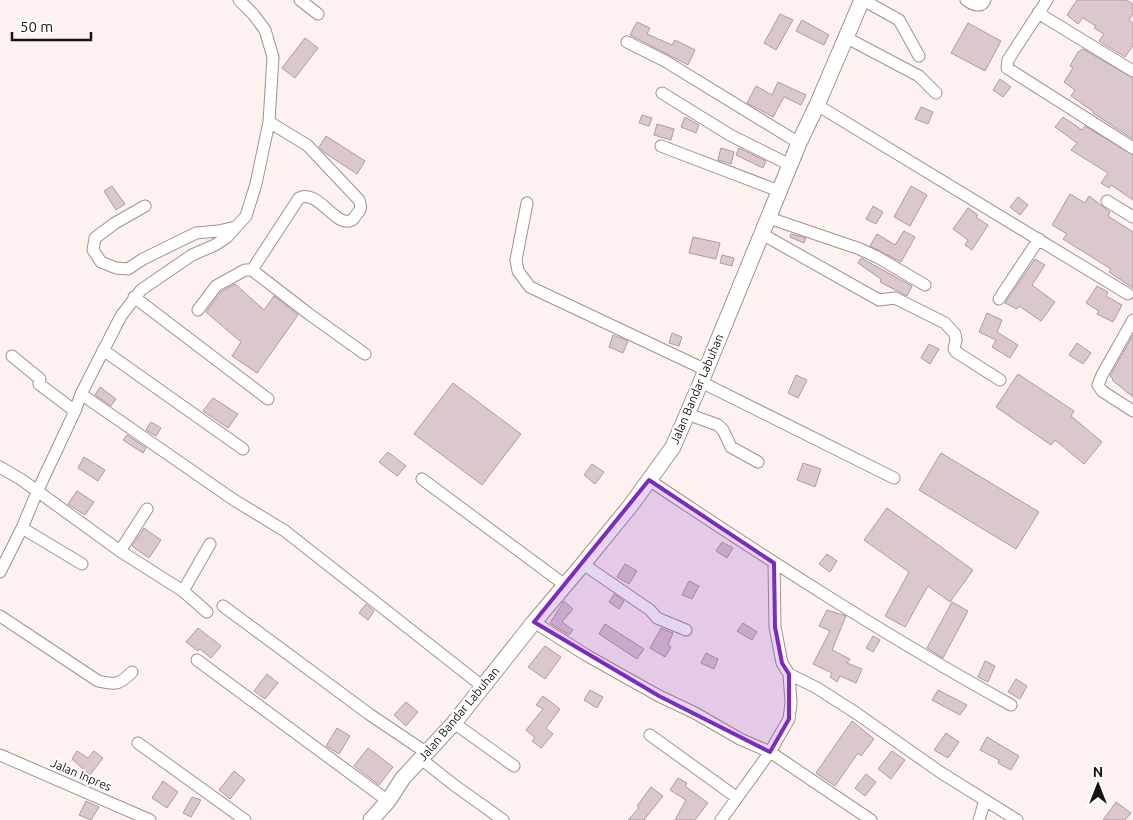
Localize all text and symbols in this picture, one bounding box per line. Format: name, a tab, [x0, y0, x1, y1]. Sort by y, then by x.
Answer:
scale bar	[12, 10, 91, 42]
text: 50 m	[20, 18, 53, 35]
street label: Jalan Bandar Labuhan	[667, 332, 726, 446]
street label: Jalan Bandar Labuhan	[416, 664, 502, 763]
street label: Jalan Inpres	[49, 756, 113, 793]
north arrow	[1073, 760, 1123, 810]
text: N	[1093, 764, 1103, 780]

